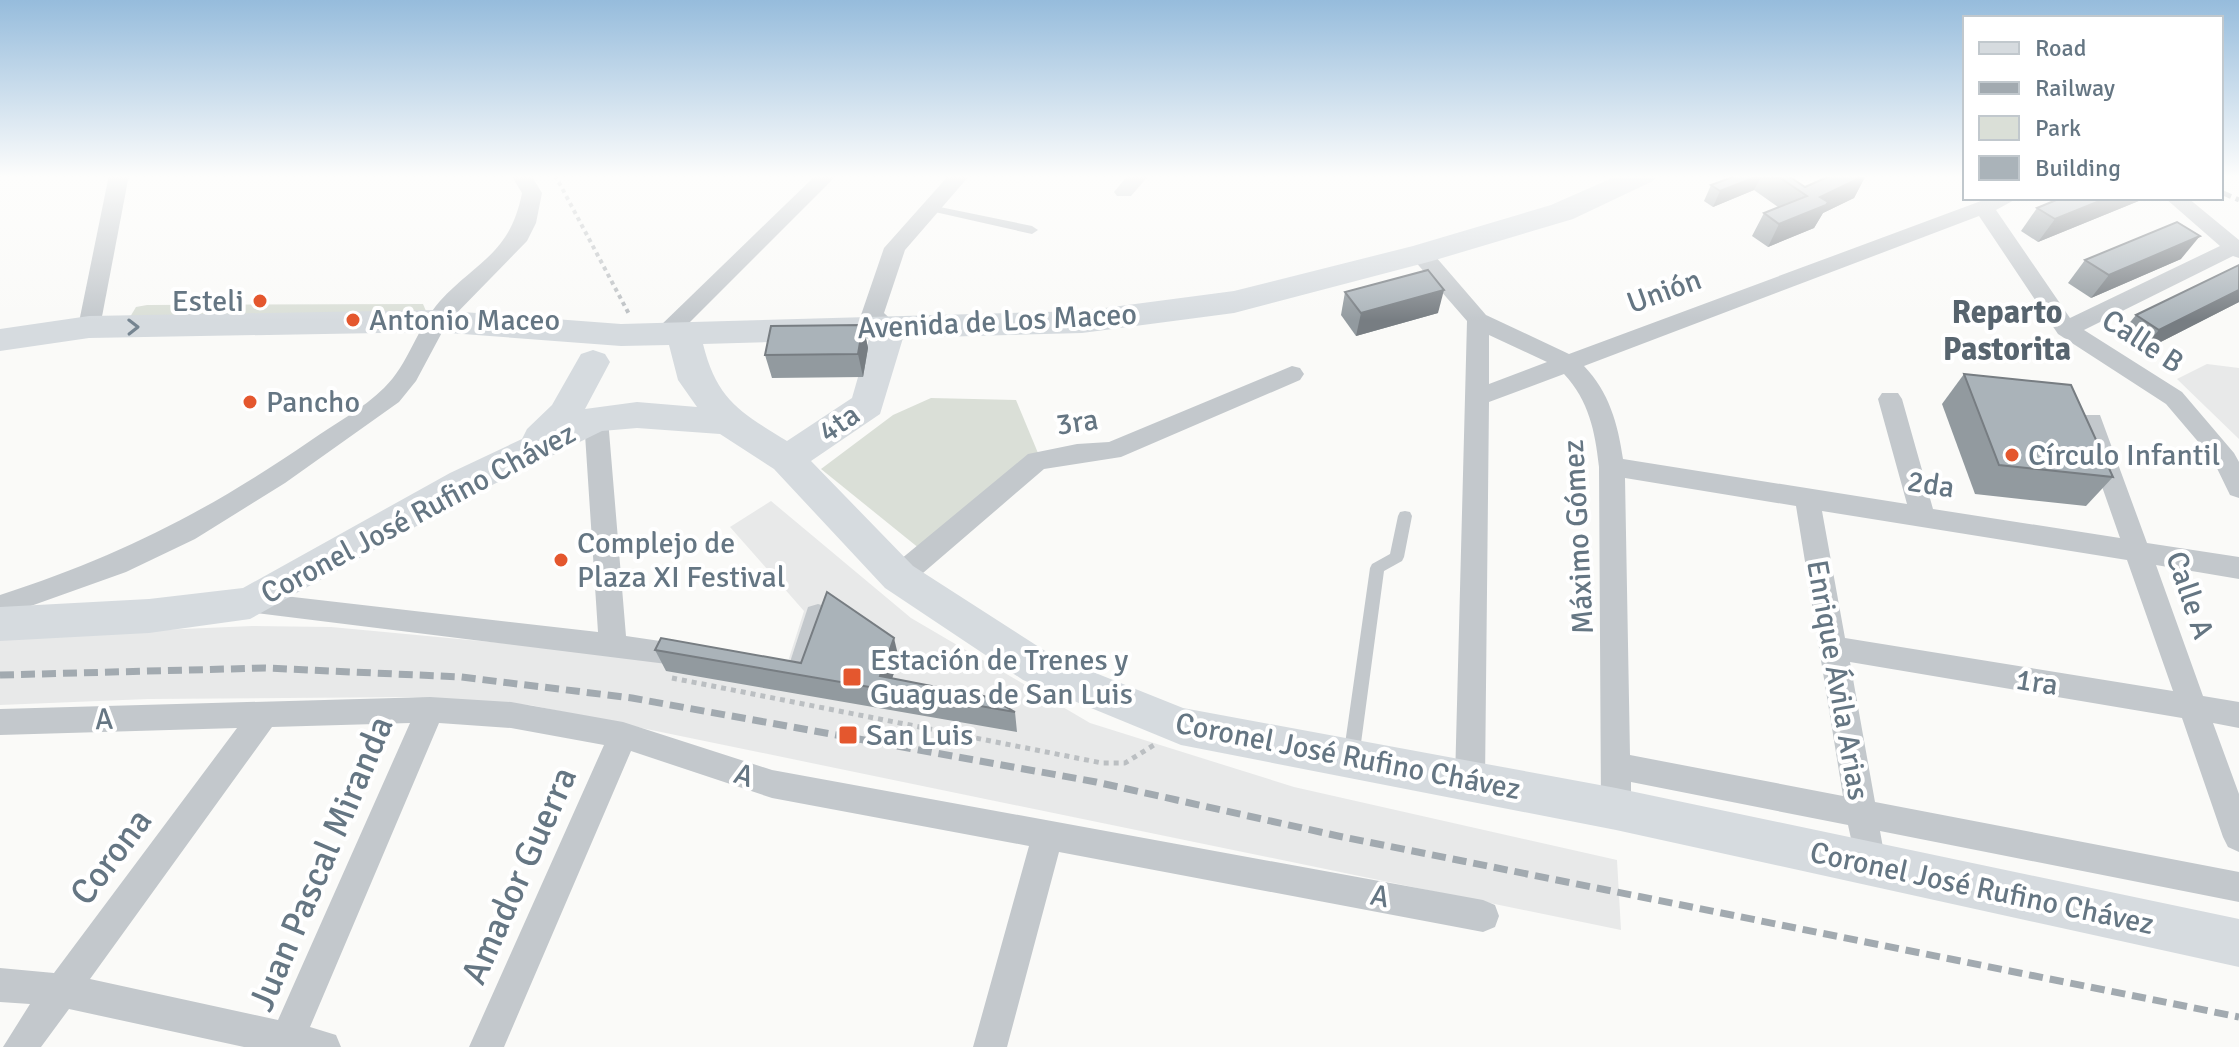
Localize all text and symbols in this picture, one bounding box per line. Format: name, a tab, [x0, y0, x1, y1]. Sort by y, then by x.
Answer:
legend	[1963, 16, 2223, 200]
text: Road	[2035, 33, 2086, 63]
text: Railway	[2035, 73, 2115, 103]
text: Park	[2035, 113, 2081, 143]
text: Building	[2035, 153, 2121, 183]
street label: Unión	[1622, 261, 1706, 322]
place label: Esteli	[172, 283, 244, 320]
marker: Esteli	[251, 292, 269, 310]
district label: Reparto Pastorita	[1943, 293, 2071, 369]
street label: Avenida de Los Maceo	[856, 296, 1138, 347]
street label: Calle B	[2095, 301, 2190, 381]
place label: Antonio Maceo	[369, 302, 560, 339]
marker: Antonio Maceo	[344, 311, 362, 329]
one-way arrow	[127, 318, 140, 335]
place label: Pancho	[266, 384, 360, 421]
marker: Pancho	[241, 393, 259, 411]
street label: 4ta	[812, 396, 867, 451]
street label: 3ra	[1054, 401, 1101, 444]
street label: Coronel José Rufino Chávez	[255, 415, 582, 612]
place label: Círculo Infantil	[2028, 437, 2220, 474]
street label: Máximo Gómez	[1555, 439, 1602, 635]
marker: Círculo Infantil	[2003, 446, 2021, 464]
street label: 2da	[1905, 463, 1957, 506]
place label: Complejo de Plaza XI Festival	[577, 525, 785, 596]
street label: Calle A	[2157, 547, 2222, 644]
marker: Complejo de Plaza XI Festival	[552, 551, 570, 569]
street label: Enrique Ávila Arias	[1798, 557, 1877, 803]
place label: Estación de Trenes y Guaguas de San Luis	[870, 642, 1133, 713]
street label: 1ra	[2013, 661, 2061, 704]
marker: Estación de Trenes y Guaguas de San Luis	[841, 666, 863, 688]
street label: A	[94, 701, 114, 738]
street label: Coronel José Rufino Chávez	[1172, 705, 1524, 808]
street label: Juan Pascal Miranda	[239, 709, 404, 1018]
place label: San Luis	[866, 717, 973, 754]
marker: San Luis	[837, 724, 859, 746]
street label: A	[729, 755, 758, 796]
street label: Amador Guerra	[451, 760, 587, 991]
street label: Corona	[60, 800, 162, 914]
street label: Coronel José Rufino Chávez	[1806, 834, 2157, 943]
street label: A	[1367, 877, 1392, 916]

